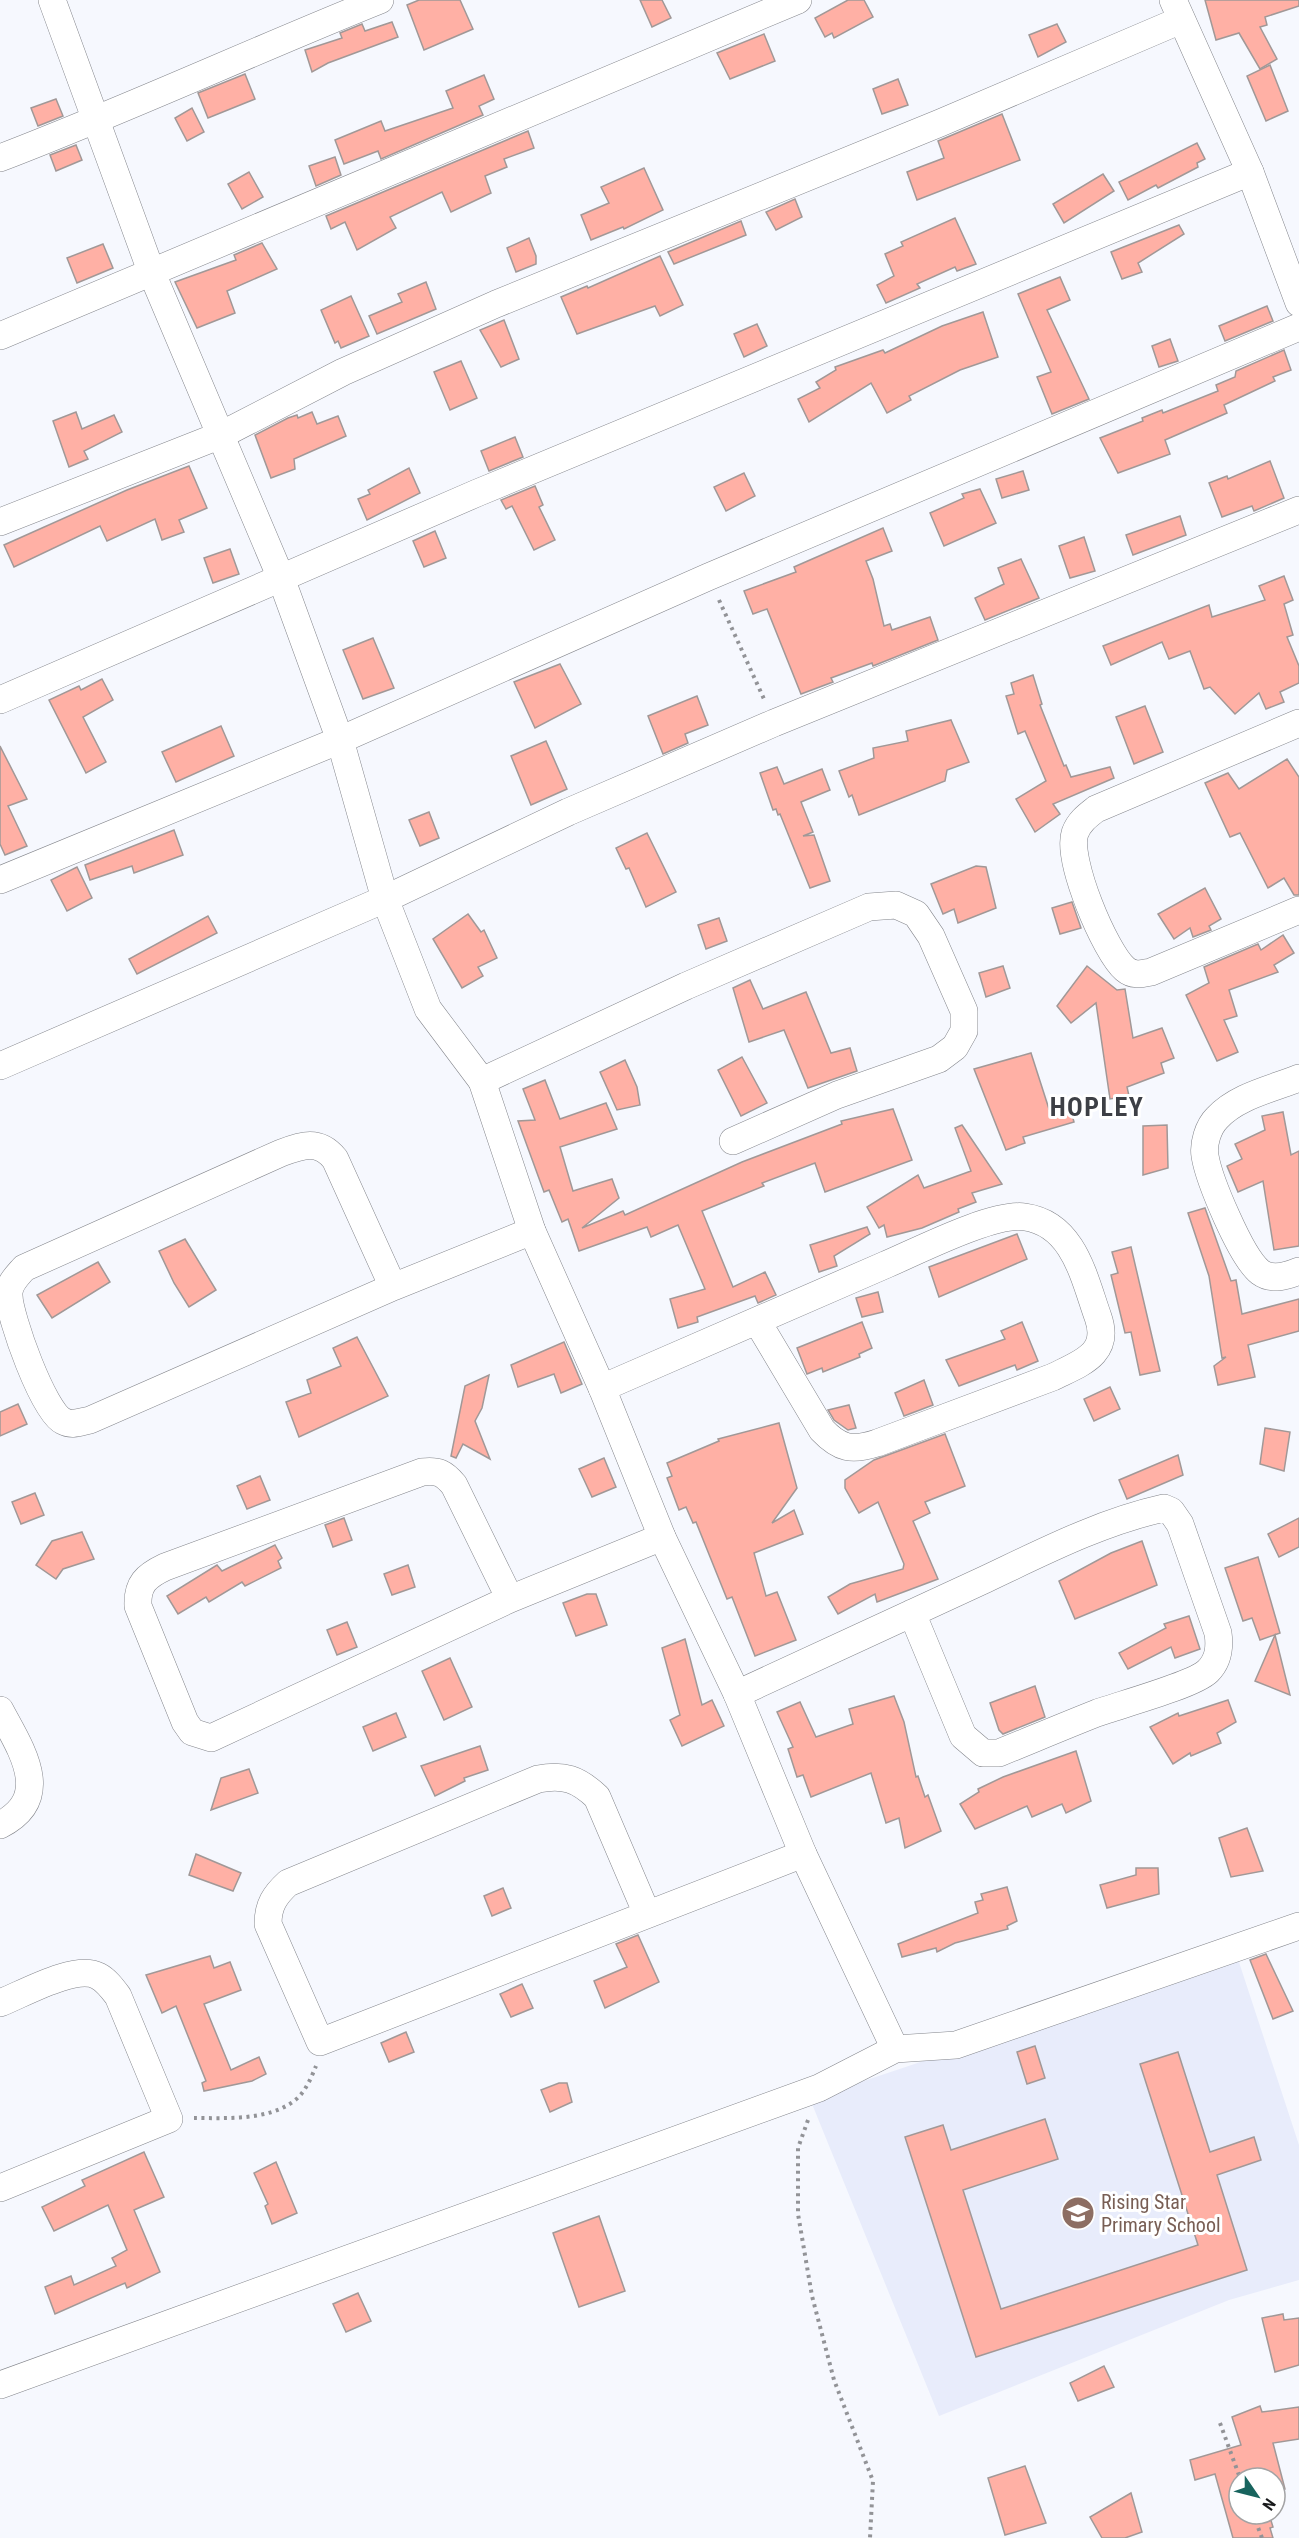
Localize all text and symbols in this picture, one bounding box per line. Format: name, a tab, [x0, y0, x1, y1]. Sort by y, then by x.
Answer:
district label: HOPLEY	[1050, 1092, 1144, 1122]
place label: Rising Star Primary School	[1101, 2190, 1221, 2237]
school or university icon: Rising Star Primary School	[1060, 2195, 1096, 2231]
north arrow	[1227, 2466, 1287, 2526]
text: N	[1258, 2495, 1279, 2514]

